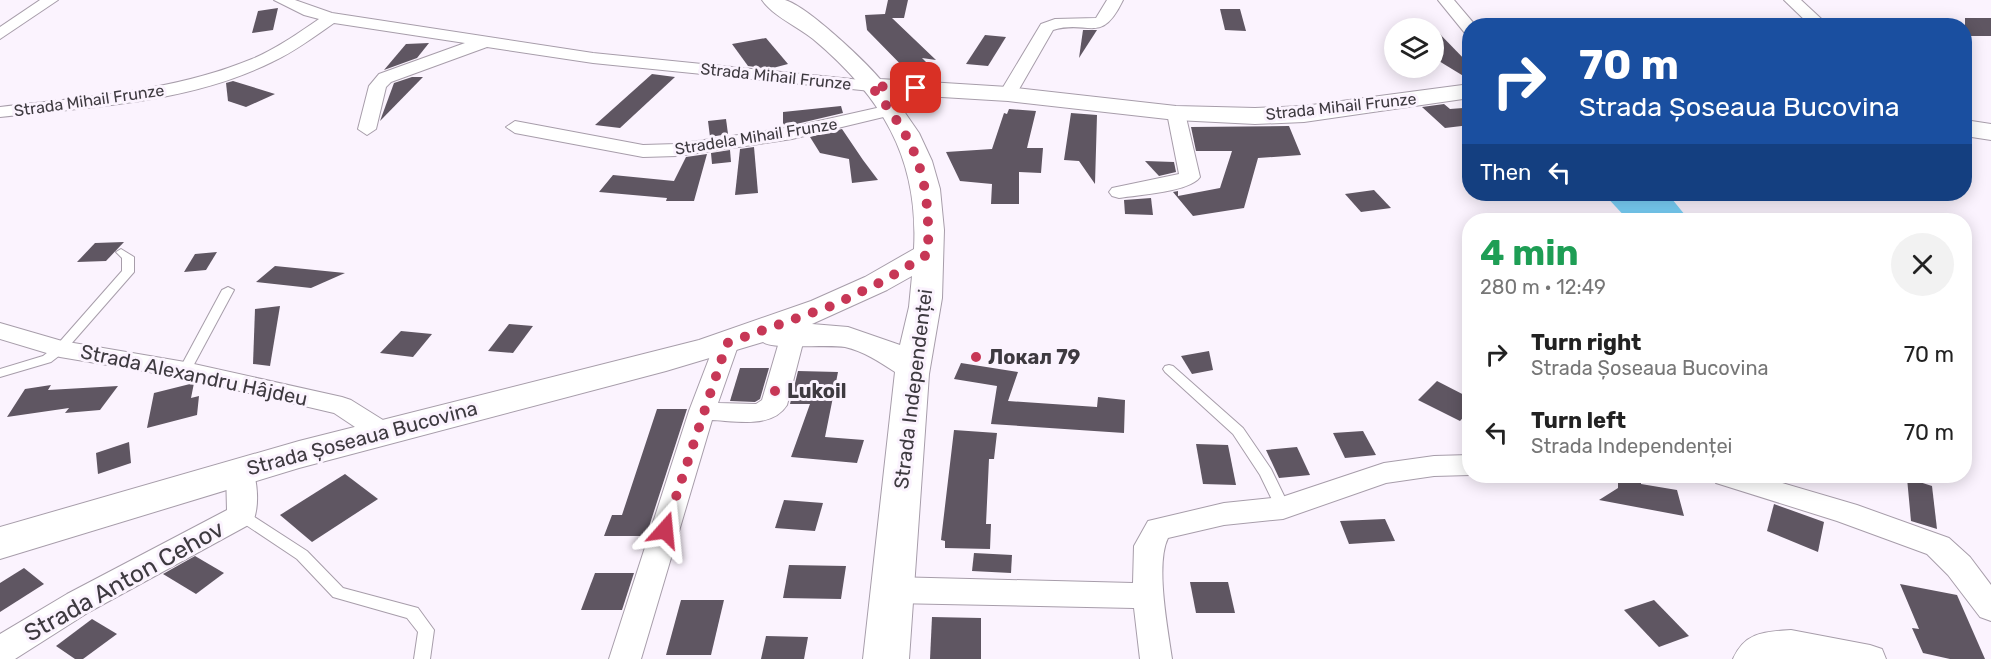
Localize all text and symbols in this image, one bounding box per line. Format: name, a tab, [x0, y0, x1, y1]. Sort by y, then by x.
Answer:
map controls	[1384, 18, 1444, 78]
button: layers	[1384, 18, 1444, 78]
text: 70 m	[1579, 40, 1679, 90]
icon: right	[1480, 42, 1558, 120]
street label: Strada Mihail Frunze	[700, 59, 852, 94]
pin	[890, 62, 941, 113]
icon: arrive	[899, 71, 932, 104]
street label: Strada Mihail Frunze	[13, 81, 166, 120]
street label: Strada Mihail Frunze	[1265, 89, 1417, 124]
text: Strada Șoseaua Bucovina	[1579, 91, 1900, 123]
street label: Stradela Mihail Frunze	[673, 114, 839, 159]
icon: left	[1543, 156, 1576, 189]
text: Then	[1480, 159, 1531, 186]
text: 4 min	[1480, 231, 1579, 274]
button: close	[1891, 233, 1954, 296]
text: 280 m · 12:49	[1480, 275, 1606, 299]
street label: Strada Independenței	[889, 288, 937, 490]
text: Turn right	[1531, 329, 1641, 356]
icon: right	[1480, 338, 1513, 371]
street label: Strada Alexandru Hâjdeu	[78, 339, 310, 411]
text: 70 m	[1904, 341, 1954, 368]
place label: Локал 79	[988, 345, 1081, 369]
marker: Локал 79	[969, 350, 983, 364]
text: Strada Șoseaua Bucovina	[1531, 356, 1769, 380]
place label: Lukoil	[787, 379, 847, 403]
marker: Lukoil	[768, 384, 782, 398]
street label: Strada Șoseaua Bucovina	[244, 396, 480, 480]
text: Turn left	[1531, 407, 1626, 434]
icon: left	[1480, 416, 1513, 449]
text: 70 m	[1904, 419, 1954, 446]
text: Strada Independenței	[1531, 434, 1732, 458]
position arrow	[633, 498, 697, 562]
street label: Strada Anton Cehov	[19, 514, 229, 648]

